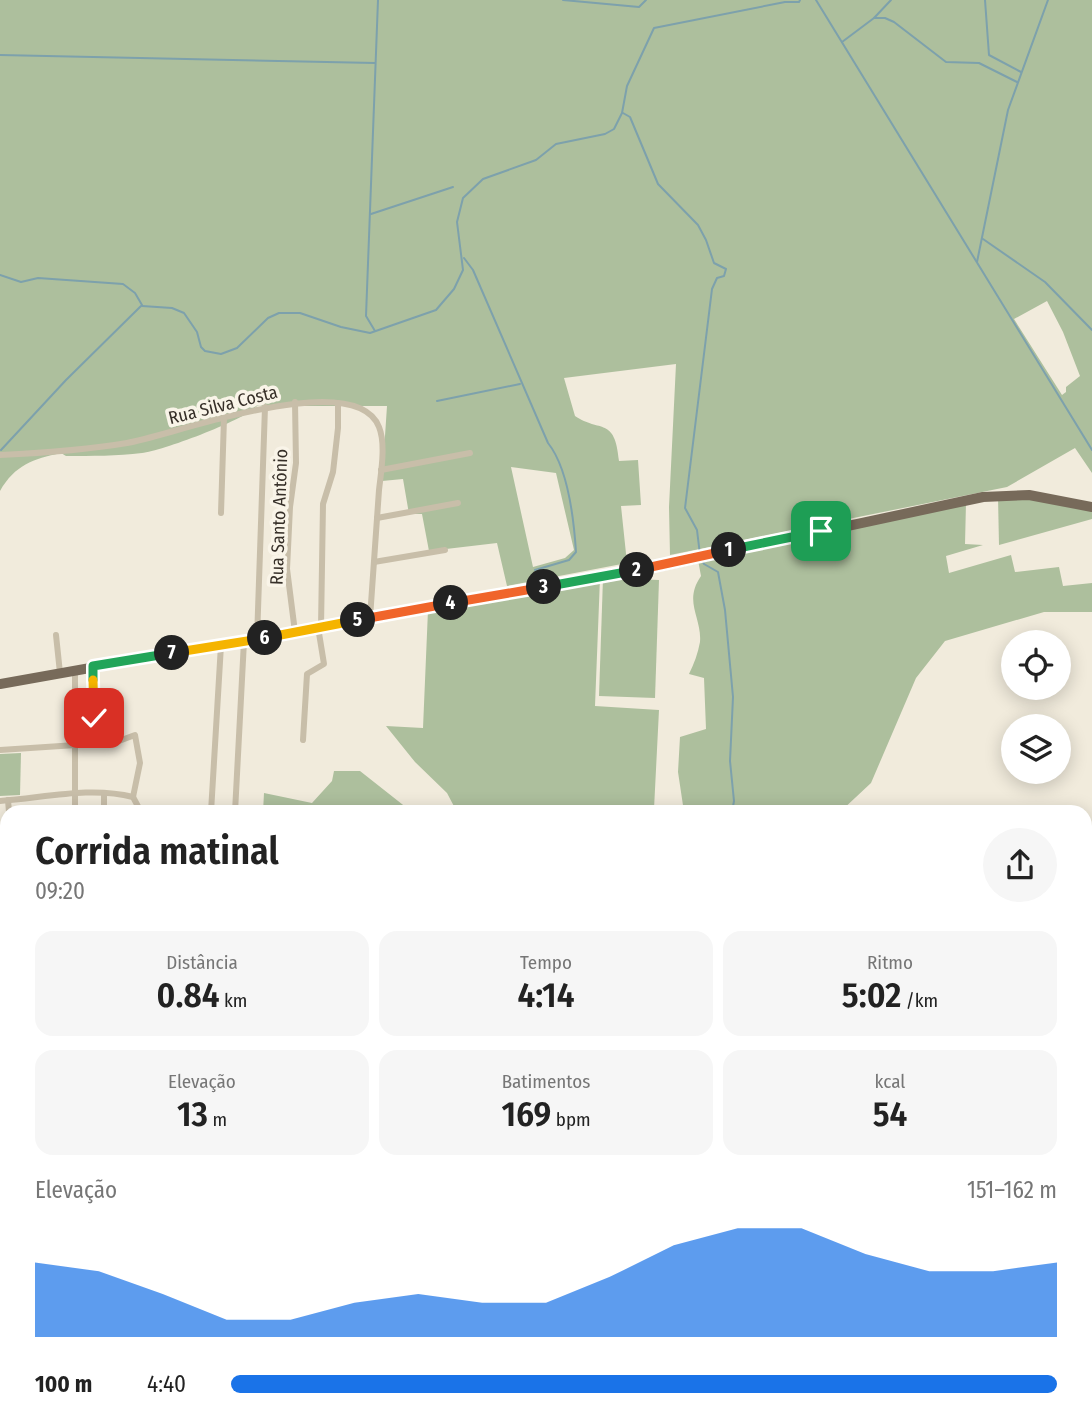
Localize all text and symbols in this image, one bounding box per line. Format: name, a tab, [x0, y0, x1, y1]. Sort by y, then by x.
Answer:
street label: Rua Silva Costa	[166, 381, 280, 429]
street label: Rua Santo Antônio	[266, 448, 292, 586]
pin	[791, 501, 851, 561]
icon: arrive	[802, 512, 840, 550]
pin: 1	[712, 532, 746, 568]
text: 1	[724, 538, 733, 561]
pin: 2	[620, 552, 654, 588]
text: 2	[632, 558, 641, 581]
pin: 3	[526, 570, 562, 604]
text: 3	[539, 575, 548, 598]
pin: 4	[434, 586, 468, 620]
text: 4	[446, 591, 455, 614]
pin: 5	[340, 602, 376, 638]
text: 5	[353, 608, 362, 631]
pin: 6	[247, 620, 282, 656]
text: 6	[260, 626, 269, 649]
map controls	[1001, 630, 1071, 784]
button: locate	[1001, 630, 1071, 700]
pin: 7	[154, 636, 190, 670]
text: 7	[167, 641, 176, 664]
pin	[64, 688, 124, 748]
icon: check	[75, 699, 113, 737]
button: layers	[1001, 714, 1071, 784]
text: Corrida matinal	[35, 828, 279, 874]
button: share	[983, 828, 1057, 902]
text: 09:20	[35, 877, 85, 905]
text: Distância	[166, 951, 238, 974]
text: Tempo	[520, 951, 572, 974]
text: Ritmo	[867, 951, 913, 974]
text: 0.84	[157, 974, 219, 1016]
text: 4:14	[518, 974, 574, 1016]
text: 5:02	[842, 974, 901, 1016]
text: km	[219, 989, 247, 1012]
text: /km	[901, 989, 938, 1012]
text: Elevação	[168, 1070, 236, 1093]
text: Batimentos	[502, 1070, 590, 1093]
text: kcal	[875, 1070, 905, 1093]
text: 13	[177, 1093, 208, 1135]
text: 169	[501, 1093, 551, 1135]
text: 54	[873, 1093, 907, 1135]
text: m	[208, 1108, 227, 1131]
text: bpm	[551, 1108, 591, 1131]
text: Elevação	[35, 1176, 117, 1204]
text: 151–162 m	[967, 1176, 1057, 1204]
text: 100 m	[35, 1370, 92, 1398]
text: 4:40	[147, 1370, 186, 1398]

